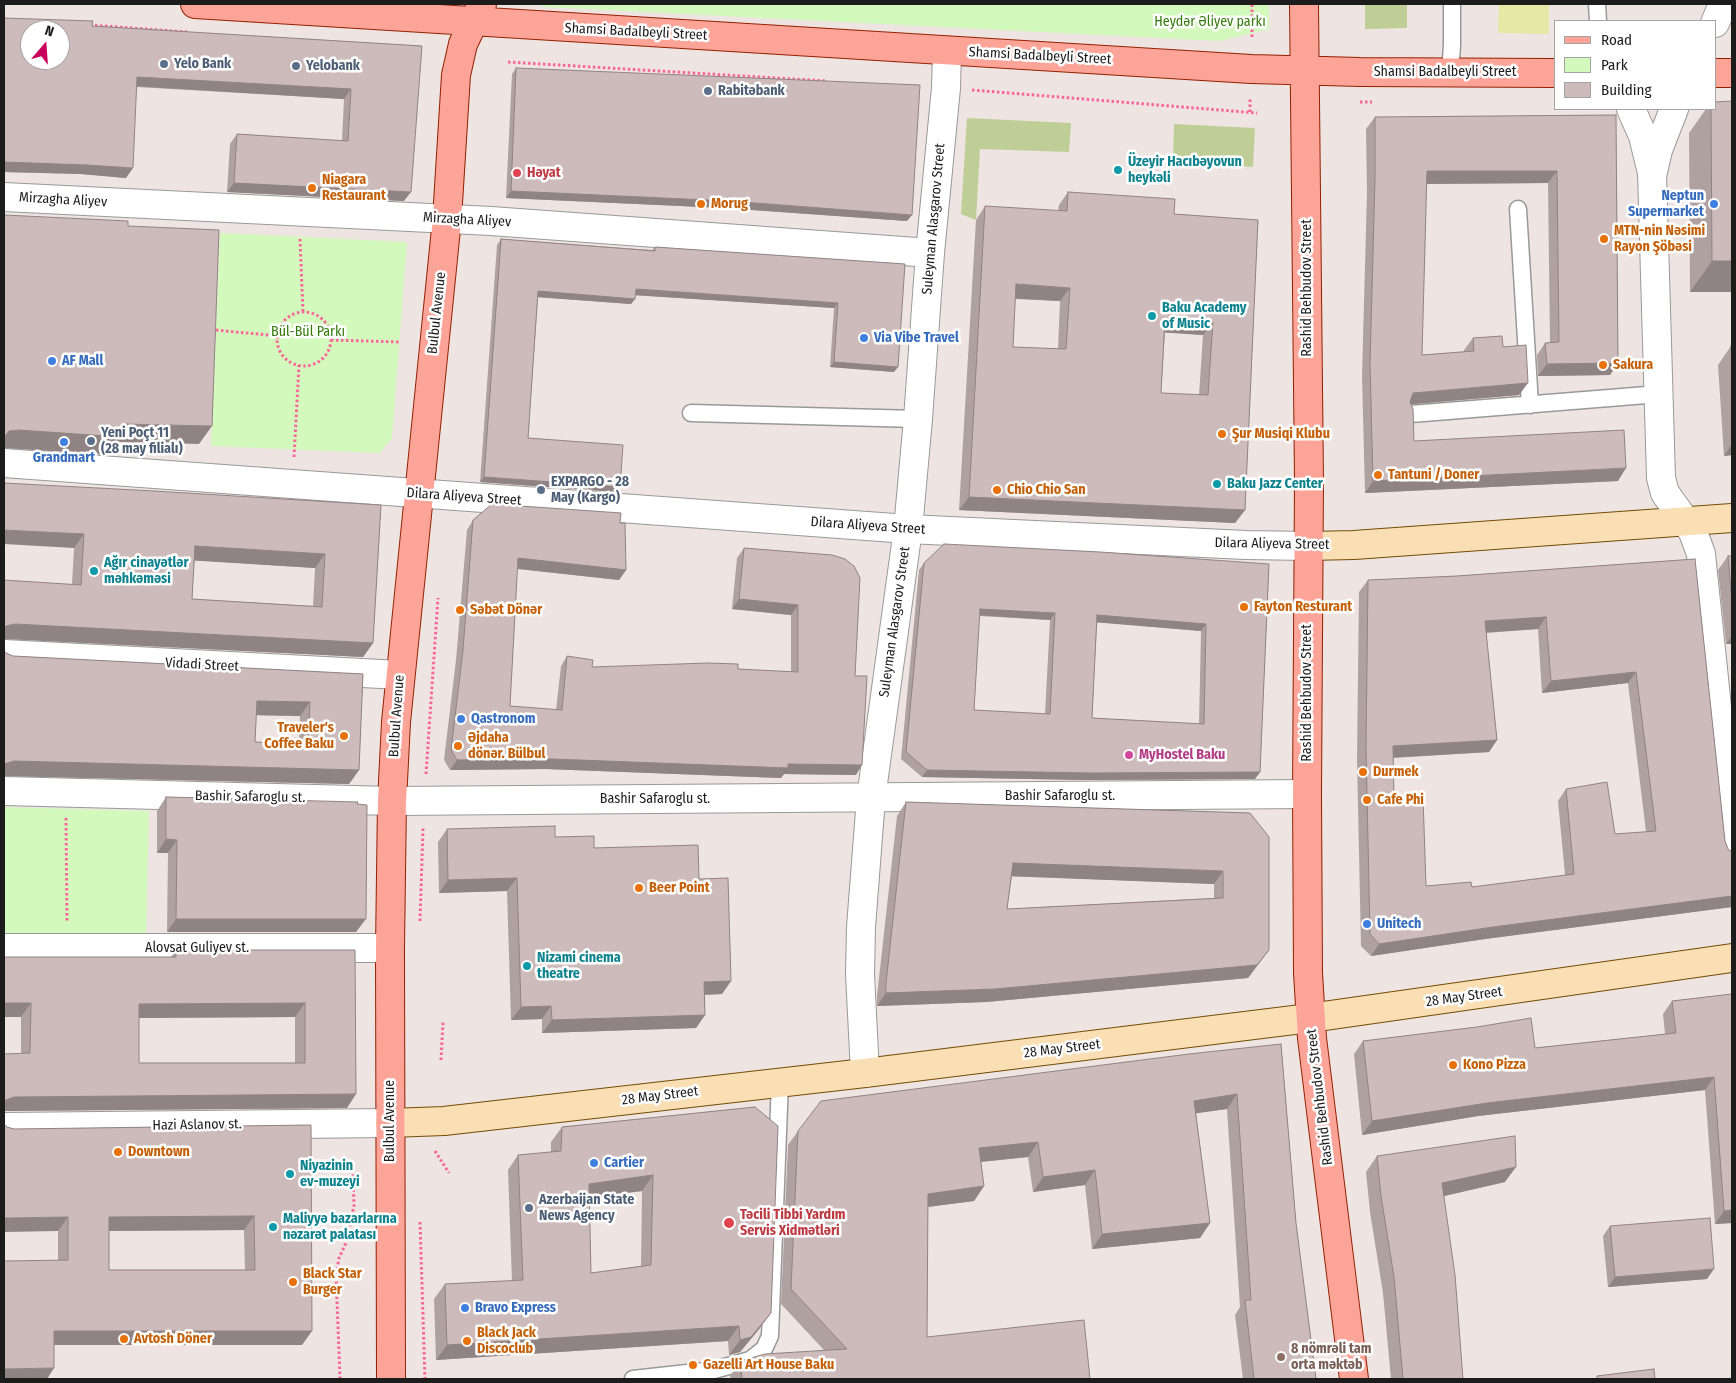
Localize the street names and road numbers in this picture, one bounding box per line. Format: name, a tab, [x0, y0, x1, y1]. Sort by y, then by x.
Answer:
street label: Shamsi Badalbeyli Street	[564, 20, 708, 44]
street label: Shamsi Badalbeyli Street	[968, 44, 1112, 68]
street label: Shamsi Badalbeyli Street	[1374, 64, 1516, 80]
street label: Suleyman Alasgarov Street	[919, 143, 949, 295]
street label: Mirzagha Aliyev	[18, 189, 108, 211]
street label: Mirzagha Aliyev	[422, 209, 512, 231]
street label: Rashid Behbudov Street	[1299, 219, 1315, 357]
street label: Bulbul Avenue	[424, 271, 450, 355]
street label: Dilara Aliyeva Street	[406, 485, 522, 509]
street label: Dilara Aliyeva Street	[810, 514, 926, 538]
street label: Dilara Aliyeva Street	[1214, 535, 1330, 553]
street label: Suleyman Alasgarov Street	[876, 546, 914, 698]
street label: Rashid Behbudov Street	[1299, 624, 1315, 762]
street label: Vidadi Street	[165, 655, 239, 675]
street label: Bulbul Avenue	[386, 674, 408, 758]
street label: Bashir Safaroglu st.	[195, 788, 305, 806]
street label: Bashir Safaroglu st.	[1005, 788, 1115, 804]
street label: Bashir Safaroglu st.	[600, 791, 710, 807]
street label: Alovsat Guliyev st.	[145, 940, 249, 956]
street label: 28 May Street	[1425, 983, 1503, 1011]
street label: Rashid Behbudov Street	[1303, 1028, 1337, 1166]
street label: 28 May Street	[1023, 1036, 1101, 1062]
street label: Bulbul Avenue	[382, 1080, 398, 1162]
street label: 28 May Street	[621, 1083, 699, 1109]
street label: Hazi Aslanov st.	[152, 1116, 242, 1134]

